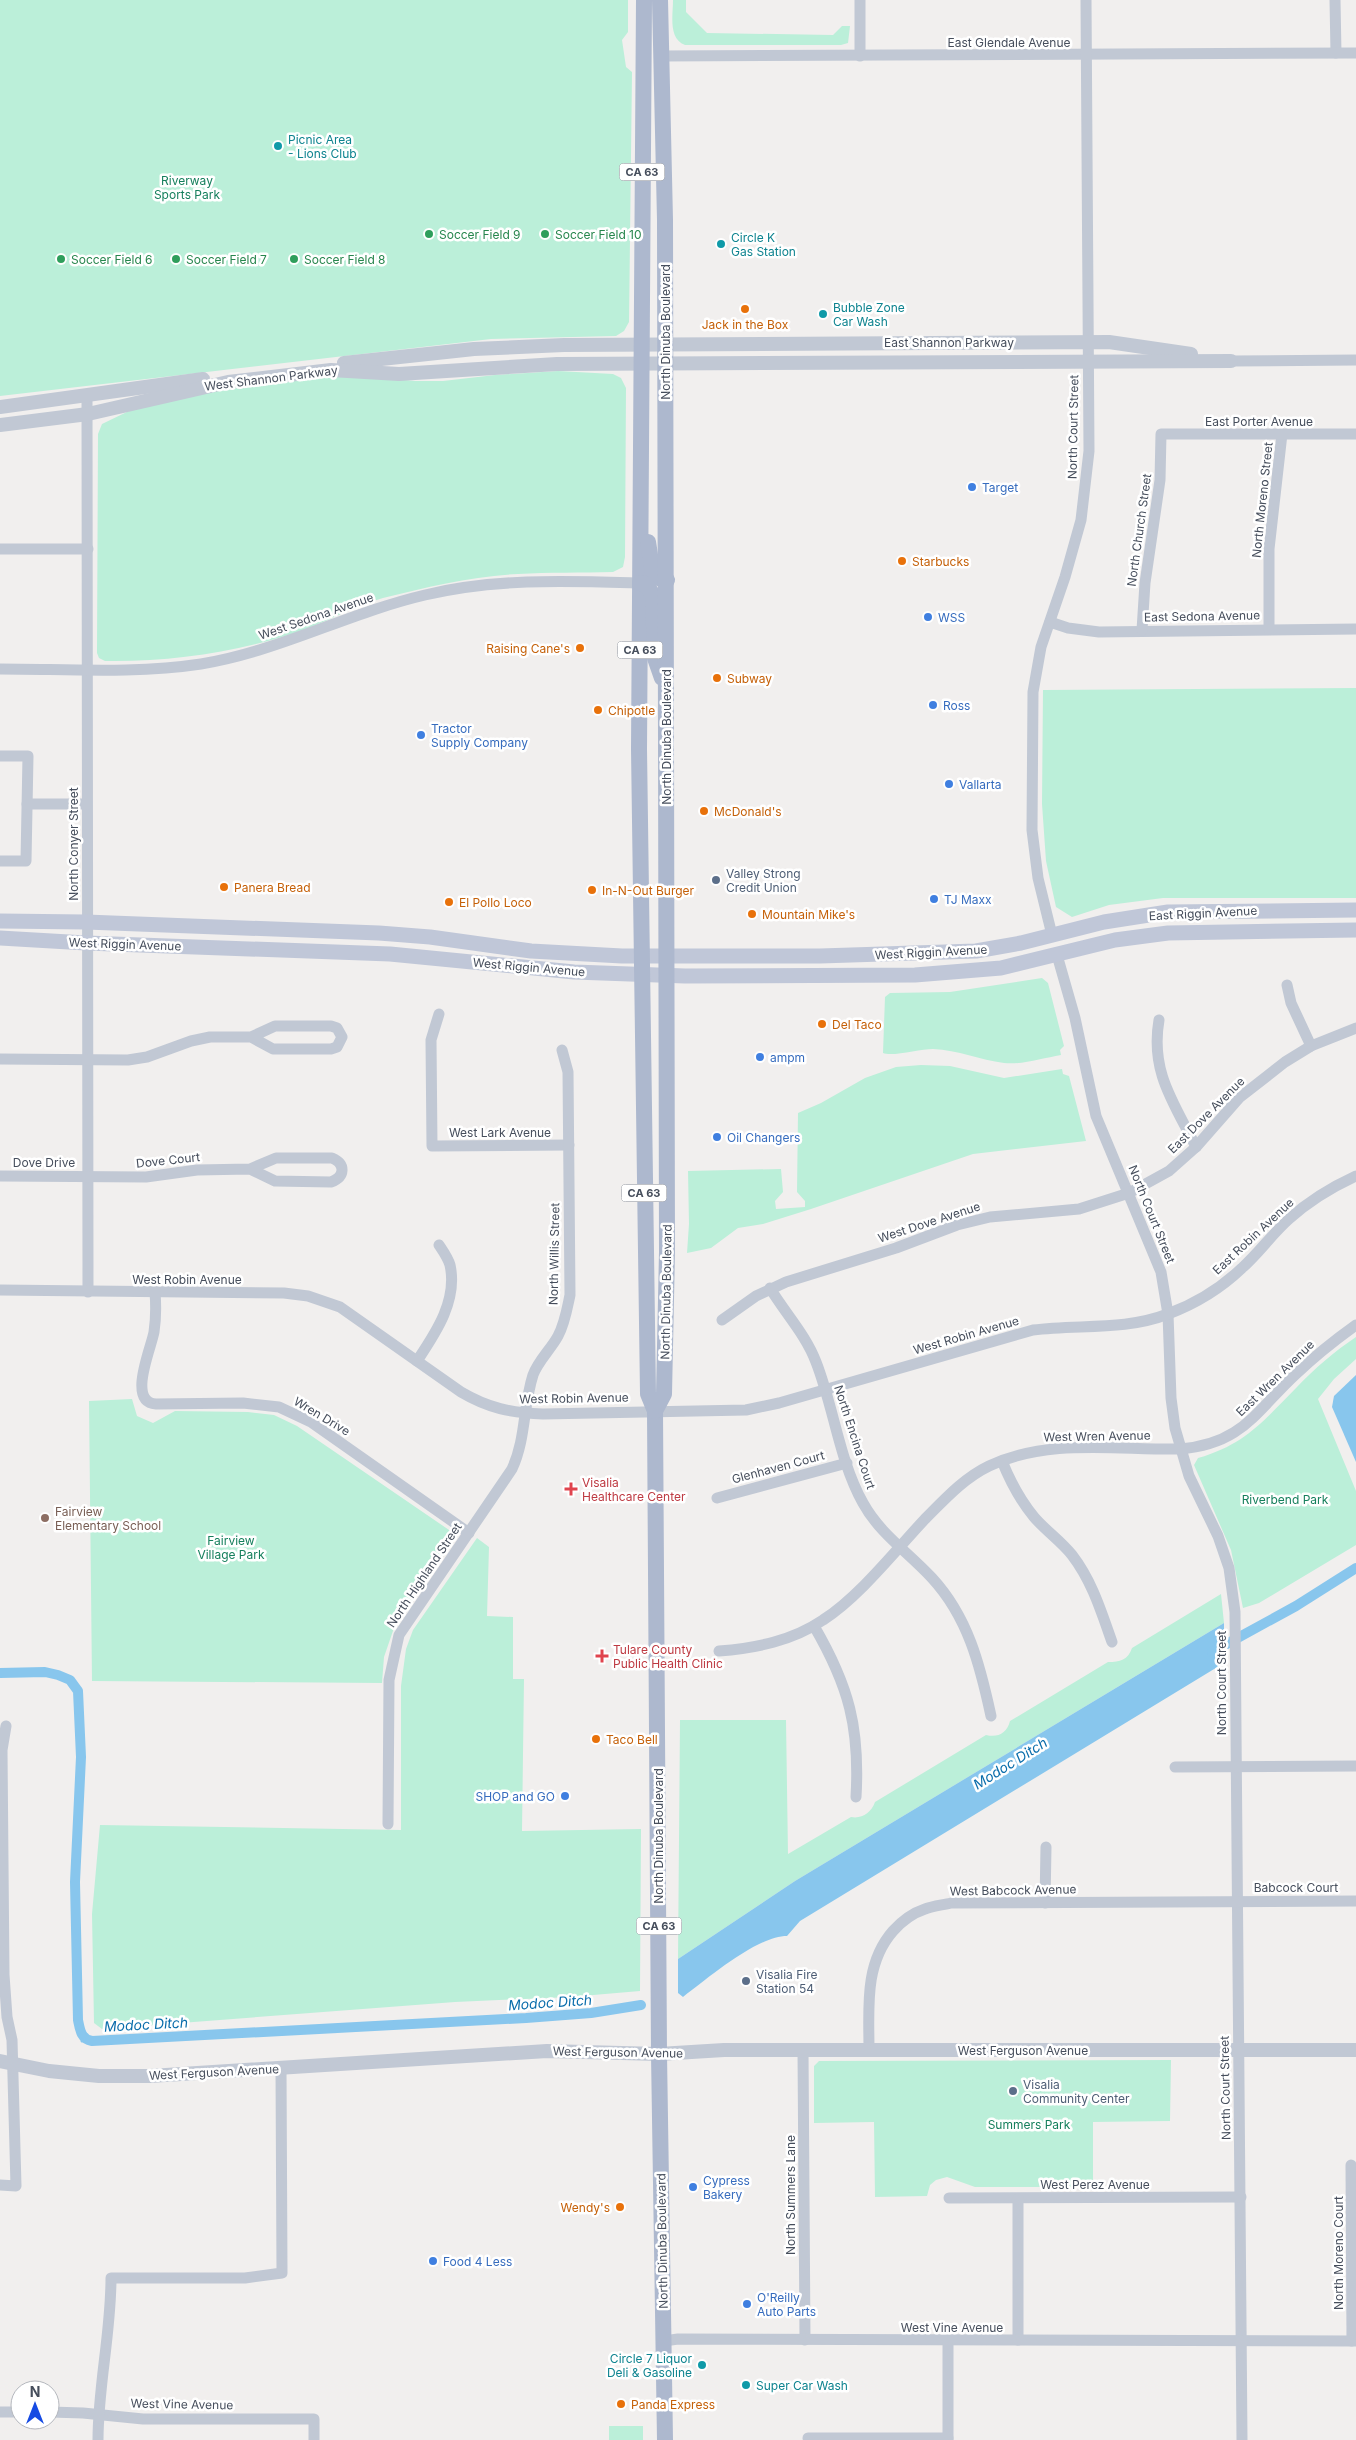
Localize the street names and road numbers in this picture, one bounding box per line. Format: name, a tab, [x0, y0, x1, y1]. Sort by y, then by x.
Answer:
street label: East Glendale Avenue	[947, 35, 1071, 50]
road number: CA 63	[620, 163, 664, 180]
street label: North Dinuba Boulevard	[658, 264, 673, 400]
street label: East Shannon Parkway	[884, 335, 1014, 350]
street label: West Shannon Parkway	[204, 362, 339, 394]
street label: North Court Street	[1065, 375, 1081, 479]
street label: East Porter Avenue	[1205, 414, 1313, 429]
street label: North Moreno Street	[1248, 441, 1276, 559]
street label: North Church Street	[1124, 473, 1154, 587]
street label: West Sedona Avenue	[257, 589, 375, 643]
street label: East Sedona Avenue	[1144, 607, 1260, 625]
road number: CA 63	[618, 642, 662, 658]
street label: North Dinuba Boulevard	[659, 669, 674, 805]
street label: North Conyer Street	[66, 787, 81, 901]
street label: East Riggin Avenue	[1148, 903, 1258, 923]
street label: West Riggin Avenue	[68, 935, 182, 953]
street label: West Riggin Avenue	[874, 942, 988, 962]
street label: West Riggin Avenue	[472, 955, 586, 979]
street label: East Dove Avenue	[1165, 1074, 1247, 1156]
street label: West Lark Avenue	[449, 1125, 551, 1140]
street label: Dove Court	[135, 1149, 201, 1171]
street label: Dove Drive	[13, 1155, 75, 1170]
street label: North Court Street	[1126, 1163, 1179, 1265]
road number: CA 63	[622, 1184, 666, 1202]
street label: East Robin Avenue	[1209, 1195, 1297, 1277]
street label: West Dove Avenue	[876, 1198, 982, 1246]
street label: North Willis Street	[546, 1203, 562, 1305]
street label: North Dinuba Boulevard	[657, 1224, 675, 1360]
street label: West Robin Avenue	[132, 1272, 242, 1287]
street label: West Robin Avenue	[911, 1313, 1021, 1357]
street label: East Wren Avenue	[1233, 1337, 1317, 1419]
street label: North Encina Court	[831, 1383, 879, 1491]
street label: West Robin Avenue	[519, 1390, 629, 1406]
street label: Wren Drive	[291, 1393, 353, 1439]
street label: West Wren Avenue	[1043, 1428, 1151, 1444]
street label: Glenhaven Court	[730, 1447, 826, 1487]
street label: North Highland Street	[383, 1520, 465, 1630]
street label: North Court Street	[1214, 1631, 1229, 1735]
street label: North Dinuba Boulevard	[651, 1768, 666, 1904]
street label: Babcock Court	[1254, 1880, 1338, 1895]
street label: West Babcock Avenue	[949, 1881, 1077, 1899]
road number: CA 63	[636, 1918, 682, 1934]
street label: North Court Street	[1217, 2036, 1233, 2140]
street label: West Ferguson Avenue	[553, 2043, 683, 2061]
street label: West Ferguson Avenue	[958, 2043, 1088, 2058]
street label: West Ferguson Avenue	[149, 2061, 279, 2083]
street label: North Summers Lane	[783, 2135, 798, 2255]
street label: North Dinuba Boulevard	[653, 2173, 671, 2309]
street label: West Perez Avenue	[1040, 2177, 1150, 2192]
street label: North Moreno Court	[1331, 2196, 1346, 2310]
street label: West Vine Avenue	[901, 2320, 1003, 2335]
street label: West Vine Avenue	[131, 2396, 233, 2412]

